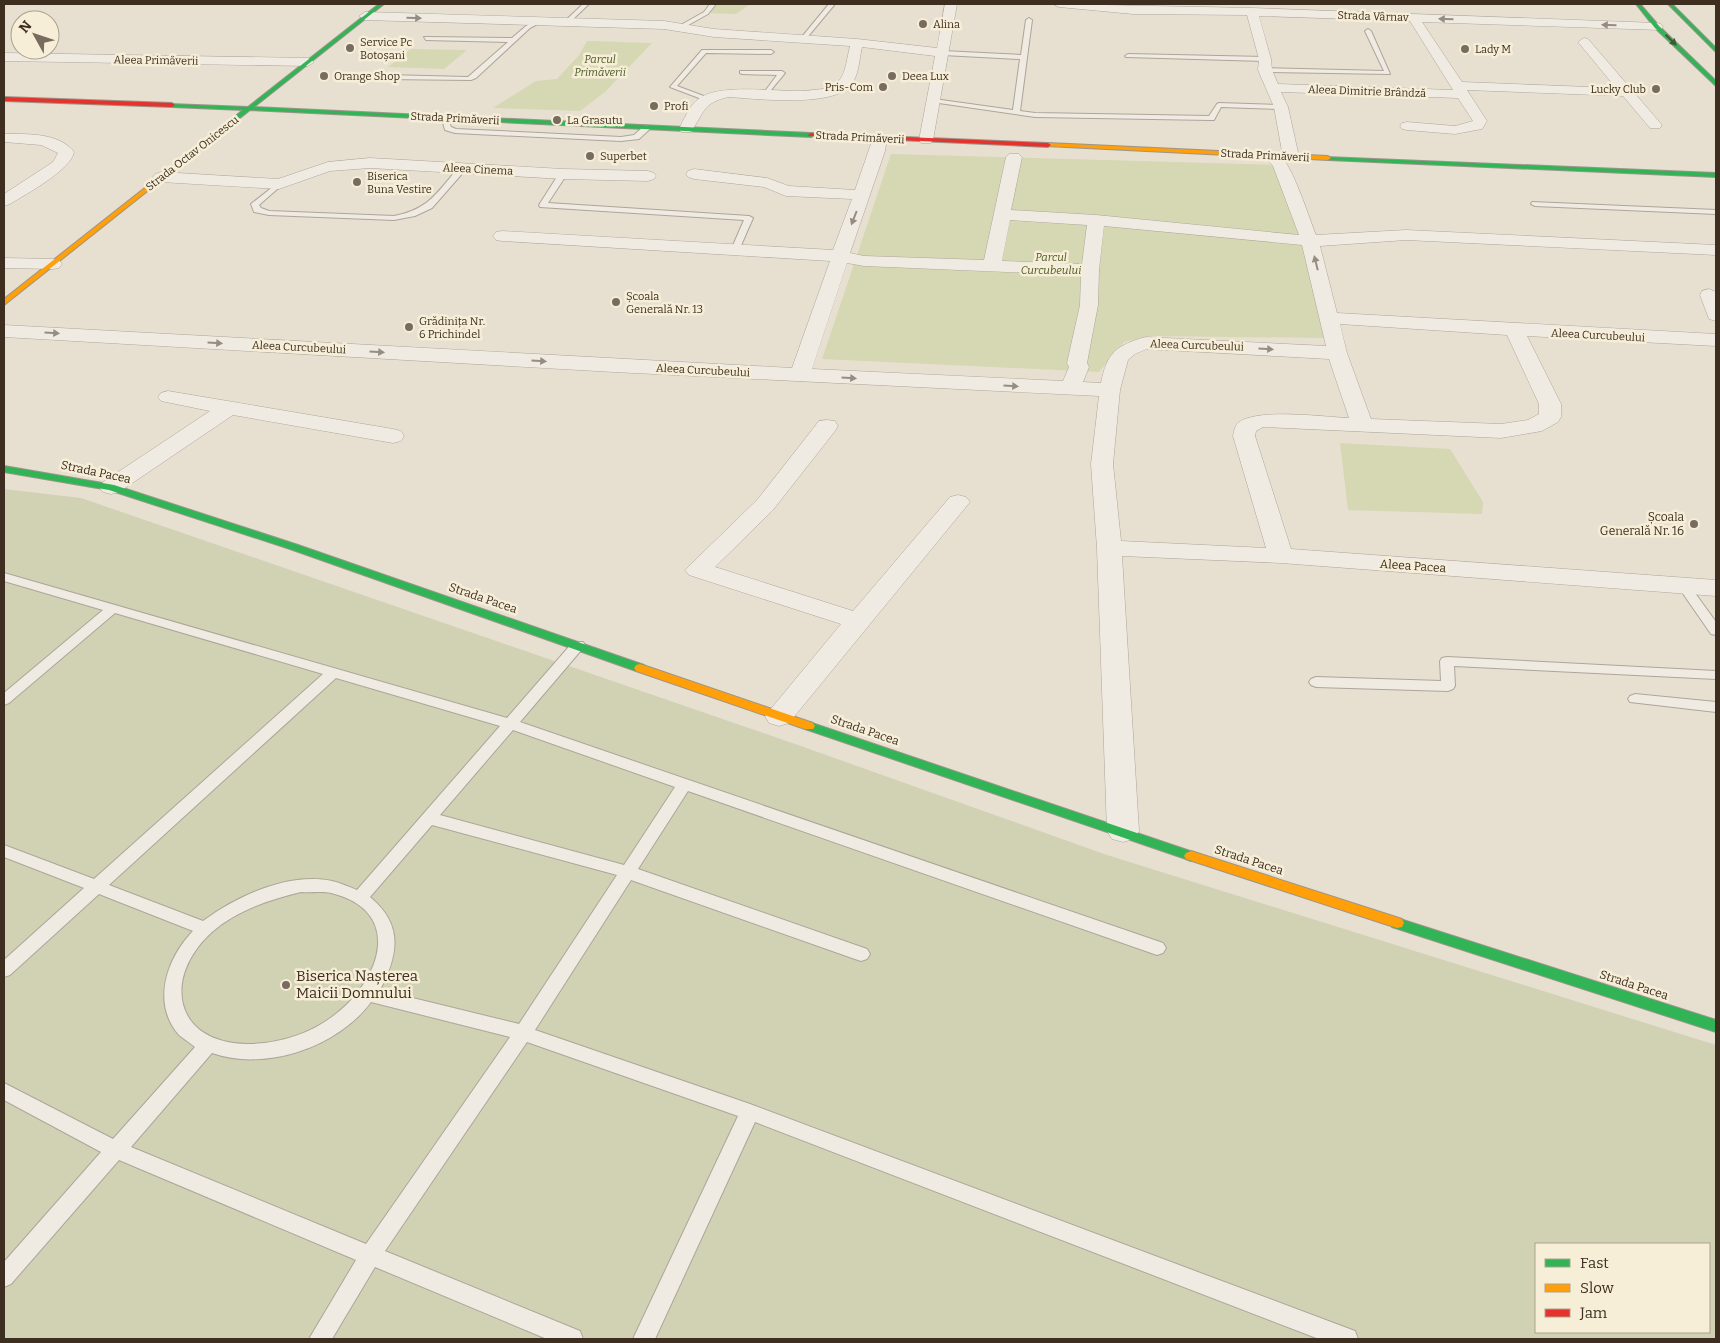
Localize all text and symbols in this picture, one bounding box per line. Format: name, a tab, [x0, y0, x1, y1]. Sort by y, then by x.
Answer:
street label: Strada Vârnav	[1337, 9, 1409, 24]
north arrow	[10, 10, 60, 60]
one-way arrow	[406, 14, 422, 22]
one-way arrow	[1438, 14, 1454, 22]
text: N	[15, 17, 36, 37]
marker: Alina	[917, 18, 929, 30]
place label: Alina	[933, 18, 960, 31]
one-way arrow	[1600, 21, 1616, 29]
one-way arrow	[1664, 34, 1676, 46]
place label: Service Pc Botoșani	[360, 36, 412, 62]
marker: Service Pc Botoșani	[344, 42, 356, 54]
marker: Lady M	[1459, 43, 1471, 55]
place label: Lady M	[1475, 43, 1511, 56]
street label: Aleea Primăverii	[114, 53, 199, 68]
park label: Parcul Primăverii	[574, 53, 626, 79]
marker: Orange Shop	[318, 70, 330, 82]
place label: Orange Shop	[334, 70, 400, 83]
marker: Deea Lux	[886, 70, 898, 82]
place label: Deea Lux	[902, 70, 949, 83]
place label: Pris-Com	[825, 81, 873, 94]
marker: Pris-Com	[877, 81, 889, 93]
street label: Aleea Dimitrie Brândză	[1308, 83, 1426, 100]
place label: Lucky Club	[1591, 83, 1646, 96]
marker: Lucky Club	[1650, 83, 1662, 95]
marker: Profi	[648, 100, 660, 112]
place label: Profi	[664, 100, 689, 113]
street label: Strada Primăverii	[410, 110, 501, 127]
street label: Strada Octav Onicescu	[143, 113, 241, 194]
marker: La Grasutu	[551, 114, 563, 126]
place label: La Grasutu	[567, 114, 623, 127]
street label: Strada Primăverii	[815, 129, 906, 146]
street label: Strada Primăverii	[1220, 147, 1311, 164]
marker: Superbet	[584, 150, 596, 162]
place label: Superbet	[600, 150, 647, 163]
street label: Aleea Cinema	[442, 161, 514, 178]
place label: Biserica Buna Vestire	[367, 170, 432, 196]
marker: Biserica Buna Vestire	[351, 176, 363, 188]
one-way arrow	[850, 211, 858, 226]
park label: Parcul Curcubeului	[1021, 251, 1081, 277]
one-way arrow	[1312, 256, 1320, 271]
place label: Școala Generală Nr. 13	[626, 290, 703, 316]
marker: Școala Generală Nr. 13	[610, 296, 622, 308]
place label: Grădinița Nr. 6 Prichindel	[419, 315, 485, 341]
marker: Grădinița Nr. 6 Prichindel	[403, 321, 415, 333]
street label: Aleea Curcubeului	[1551, 327, 1646, 344]
one-way arrow	[45, 330, 61, 338]
street label: Aleea Curcubeului	[1150, 337, 1245, 354]
one-way arrow	[207, 339, 223, 347]
street label: Aleea Curcubeului	[252, 339, 347, 356]
one-way arrow	[1258, 345, 1274, 353]
one-way arrow	[369, 348, 385, 356]
one-way arrow	[531, 358, 547, 366]
street label: Aleea Curcubeului	[656, 362, 751, 379]
one-way arrow	[841, 374, 857, 382]
one-way arrow	[1004, 382, 1020, 390]
street label: Strada Pacea	[60, 458, 133, 486]
place label: Școala Generală Nr. 16	[1600, 510, 1684, 538]
marker: Școala Generală Nr. 16	[1688, 518, 1700, 530]
street label: Aleea Pacea	[1379, 557, 1447, 575]
street label: Strada Pacea	[447, 580, 519, 616]
street label: Strada Pacea	[829, 712, 901, 748]
street label: Strada Pacea	[1213, 842, 1285, 878]
place label: Biserica Nașterea Maicii Domnului	[296, 967, 418, 1002]
street label: Strada Pacea	[1598, 967, 1670, 1003]
marker: Biserica Nașterea Maicii Domnului	[280, 979, 292, 991]
legend	[1535, 1243, 1710, 1333]
text: Fast	[1580, 1254, 1609, 1272]
text: Slow	[1580, 1279, 1615, 1297]
text: Jam	[1579, 1304, 1608, 1322]

